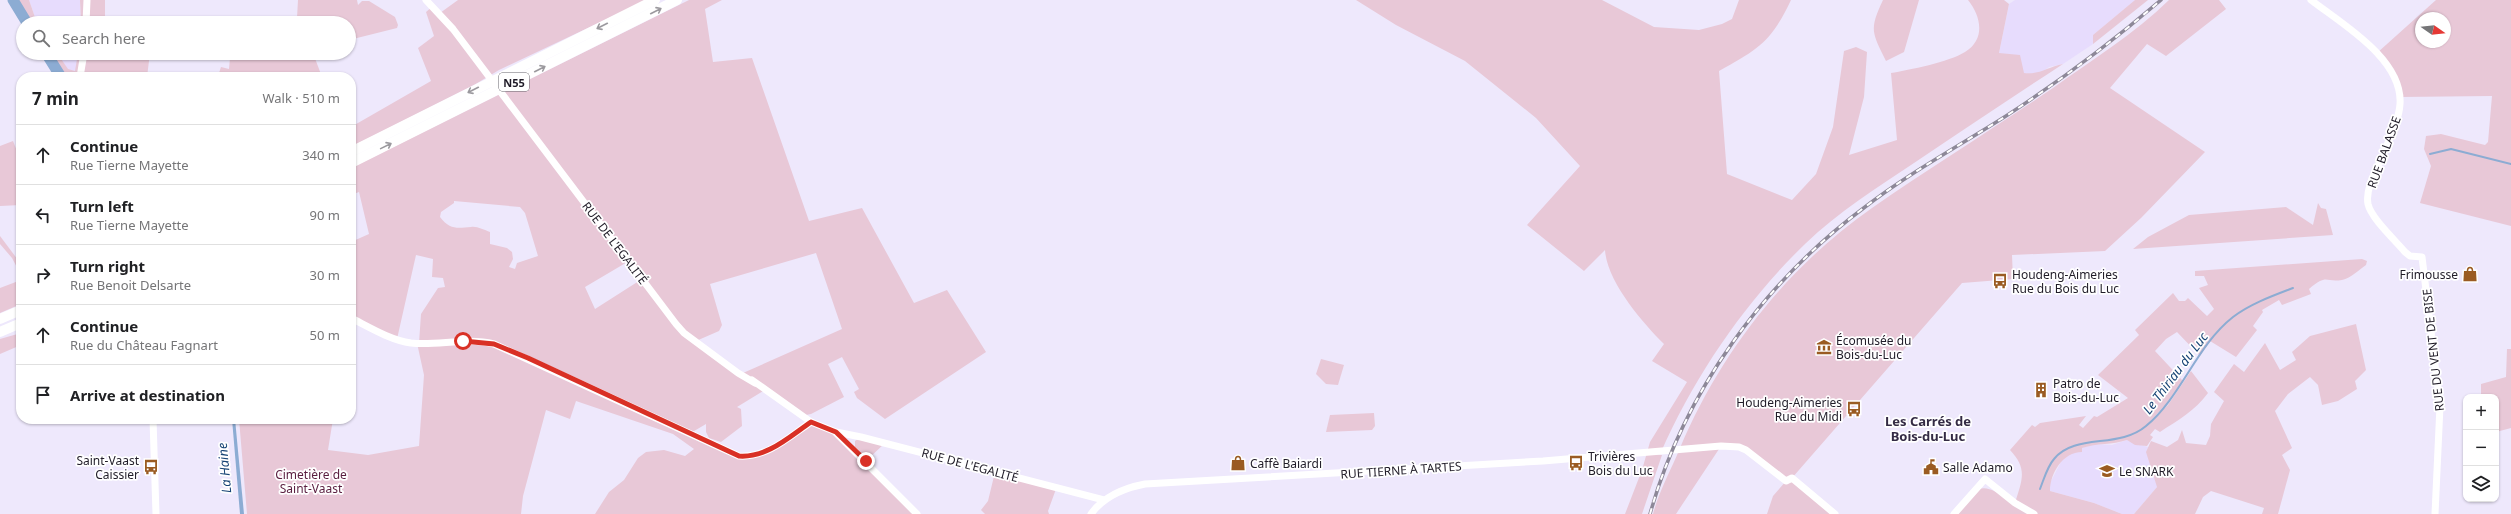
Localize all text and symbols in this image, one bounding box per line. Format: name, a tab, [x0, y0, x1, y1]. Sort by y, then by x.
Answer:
one-way arrow	[650, 6, 662, 14]
north arrow	[2415, 12, 2451, 48]
search box	[16, 16, 356, 60]
one-way arrow	[596, 23, 608, 31]
icon: search	[30, 27, 52, 49]
text: Search here	[62, 28, 145, 48]
one-way arrow	[534, 65, 546, 72]
road number: N55	[499, 73, 529, 91]
text: 7 min	[32, 87, 79, 110]
one-way arrow	[467, 87, 479, 94]
text: Walk · 510 m	[262, 89, 340, 107]
street label: RUE BALASSE	[2363, 114, 2405, 190]
text: Continue	[70, 136, 138, 156]
one-way arrow	[380, 142, 392, 149]
icon: ahead	[32, 144, 54, 166]
text: 340 m	[302, 146, 340, 164]
text: Rue Tierne Mayette	[70, 156, 189, 174]
text: Turn left	[70, 196, 134, 216]
street label: RUE DE L'EGALITÉ	[578, 198, 652, 288]
icon: left	[32, 204, 54, 226]
text: 90 m	[310, 206, 340, 224]
text: Rue Tierne Mayette	[70, 216, 189, 234]
text: Turn right	[70, 256, 145, 276]
icon: right	[32, 264, 54, 286]
shop icon: Frimousse	[2461, 265, 2479, 283]
text: 30 m	[310, 266, 340, 284]
place label: Houdeng-Aimeries Rue du Bois du Luc	[2012, 266, 2119, 297]
place label: Frimousse	[2400, 266, 2458, 283]
bus stop icon: Houdeng-Aimeries Rue du Bois du Luc	[1991, 272, 2009, 290]
text: Rue Benoit Delsarte	[70, 276, 191, 294]
street label: RUE DU VENT DE BISE	[2418, 288, 2448, 412]
text: Continue	[70, 316, 138, 336]
icon: ahead	[32, 324, 54, 346]
text: 50 m	[310, 326, 340, 344]
water label: Le Thiriau du Luc	[2138, 328, 2212, 418]
route start	[454, 332, 472, 350]
place label: Écomusée du Bois-du-Luc	[1836, 332, 1912, 363]
text: Rue du Château Fagnart	[70, 336, 218, 354]
museum icon: Écomusée du Bois-du-Luc	[1815, 338, 1833, 356]
place label: Patro de Bois-du-Luc	[2053, 375, 2119, 406]
building icon: Patro de Bois-du-Luc	[2032, 381, 2050, 399]
icon: arrive	[32, 384, 54, 406]
text: Arrive at destination	[70, 385, 225, 405]
place label: Houdeng-Aimeries Rue du Midi	[1736, 394, 1842, 425]
map controls	[2463, 394, 2499, 502]
button: +	[2463, 394, 2499, 430]
bus stop icon: Houdeng-Aimeries Rue du Midi	[1845, 400, 1863, 418]
district label: Les Carrés de Bois-du-Luc	[1885, 412, 1971, 445]
button: −	[2463, 430, 2499, 466]
water label: La Haine	[213, 442, 235, 494]
street label: RUE DE L'EGALITÉ	[920, 444, 1020, 486]
place label: Trivières Bois du Luc	[1588, 448, 1653, 479]
place label: Saint-Vaast Caissier	[76, 452, 140, 483]
route end	[857, 452, 875, 470]
shop icon: Caffè Baiardi	[1229, 454, 1247, 472]
bus stop icon: Trivières Bois du Luc	[1567, 454, 1585, 472]
place label: Caffè Baiardi	[1250, 455, 1322, 472]
street label: RUE TIERNE À TARTES	[1340, 457, 1463, 483]
bus stop icon: Saint-Vaast Caissier	[142, 458, 160, 476]
public building icon: Salle Adamo	[1922, 458, 1940, 476]
place label: Salle Adamo	[1943, 459, 2013, 476]
school or university icon: Le SNARK	[2098, 462, 2116, 480]
place label: Le SNARK	[2119, 463, 2174, 480]
park label: Cimetière de Saint-Vaast	[275, 466, 347, 497]
button: layers	[2463, 466, 2499, 502]

